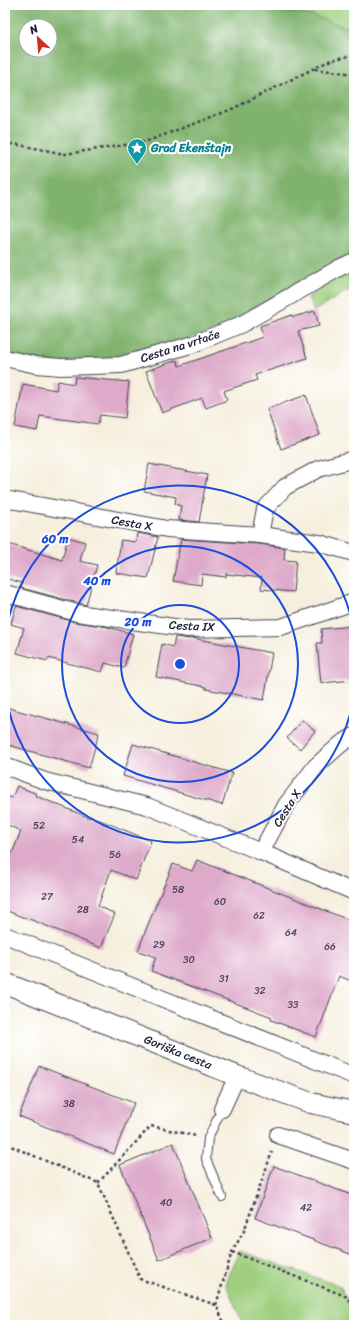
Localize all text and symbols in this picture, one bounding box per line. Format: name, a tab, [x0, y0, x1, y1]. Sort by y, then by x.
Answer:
north arrow	[18, 18, 58, 58]
text: N	[25, 19, 42, 40]
place icon: Grad Ekenštajn	[126, 137, 148, 165]
place label: Grad Ekenštajn	[150, 137, 232, 159]
street label: Cesta na vrtače	[137, 323, 223, 369]
street label: Cesta X	[110, 509, 154, 537]
text: 60 m	[41, 528, 69, 550]
text: 40 m	[82, 570, 111, 592]
text: 20 m	[124, 611, 152, 633]
street label: Cesta IX	[168, 614, 216, 638]
centre of rings	[173, 657, 187, 671]
street label: Cesta X	[267, 785, 307, 831]
house number: 52	[33, 817, 45, 835]
house number: 54	[72, 831, 84, 849]
house number: 56	[109, 846, 121, 864]
house number: 58	[172, 881, 184, 899]
house number: 27	[41, 888, 54, 906]
house number: 60	[214, 893, 226, 911]
house number: 28	[77, 901, 89, 919]
house number: 62	[253, 907, 265, 925]
house number: 64	[285, 924, 297, 942]
house number: 29	[153, 936, 165, 954]
house number: 66	[324, 938, 336, 956]
house number: 30	[183, 951, 195, 969]
house number: 31	[219, 970, 229, 988]
house number: 32	[254, 982, 266, 1000]
house number: 33	[288, 996, 299, 1014]
street label: Goriška cesta	[141, 1028, 216, 1076]
house number: 38	[63, 1095, 75, 1113]
house number: 40	[160, 1194, 172, 1212]
house number: 42	[300, 1199, 312, 1217]

